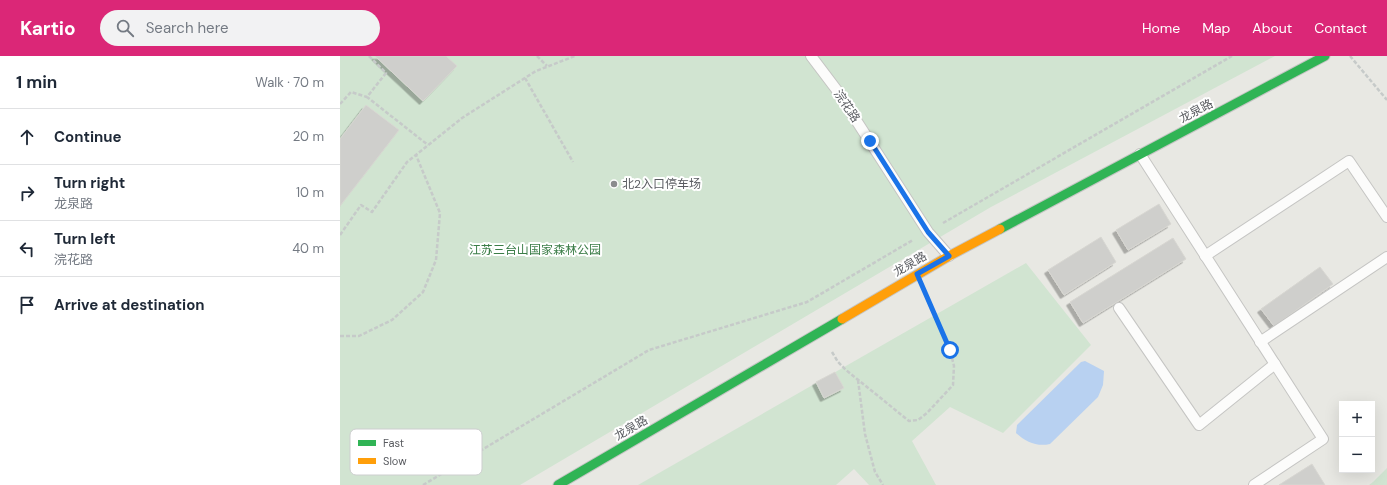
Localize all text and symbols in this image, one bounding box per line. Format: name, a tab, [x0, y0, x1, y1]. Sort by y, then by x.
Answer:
search box	[100, 10, 380, 46]
text: Kartio	[20, 16, 76, 41]
icon: search	[114, 17, 136, 39]
text: Search here	[146, 18, 228, 38]
text: Home	[1142, 19, 1180, 37]
text: Map	[1202, 19, 1230, 37]
text: About	[1252, 19, 1292, 37]
text: Contact	[1314, 19, 1367, 37]
text: 1 min	[16, 71, 57, 93]
text: Walk · 70 m	[255, 74, 324, 91]
street label: 浣花路	[830, 87, 864, 125]
street label: 龙泉路	[1176, 95, 1216, 127]
icon: ahead	[16, 126, 38, 148]
text: Continue	[54, 127, 122, 147]
text: 20 m	[293, 128, 324, 145]
route end	[861, 132, 879, 150]
text: Turn right	[54, 173, 125, 193]
place label: 北2入口停车场	[622, 176, 701, 192]
marker: 北2入口停车场	[609, 179, 619, 189]
icon: right	[16, 182, 38, 204]
text: 10 m	[296, 184, 324, 201]
text: 龙泉路	[54, 195, 93, 212]
text: Turn left	[54, 229, 115, 249]
icon: left	[16, 238, 38, 260]
text: 40 m	[292, 240, 324, 257]
park label: 江苏三台山国家森林公园	[469, 242, 601, 258]
street label: 龙泉路	[890, 248, 930, 280]
text: 浣花路	[54, 251, 93, 268]
icon: arrive	[16, 294, 38, 316]
text: Arrive at destination	[54, 295, 205, 315]
route start	[941, 341, 959, 359]
map controls	[1339, 401, 1375, 473]
button: +	[1339, 401, 1375, 437]
street label: 龙泉路	[611, 412, 651, 444]
legend	[350, 429, 482, 475]
text: Fast	[383, 436, 404, 450]
button: −	[1339, 437, 1375, 473]
text: Slow	[383, 454, 407, 468]

